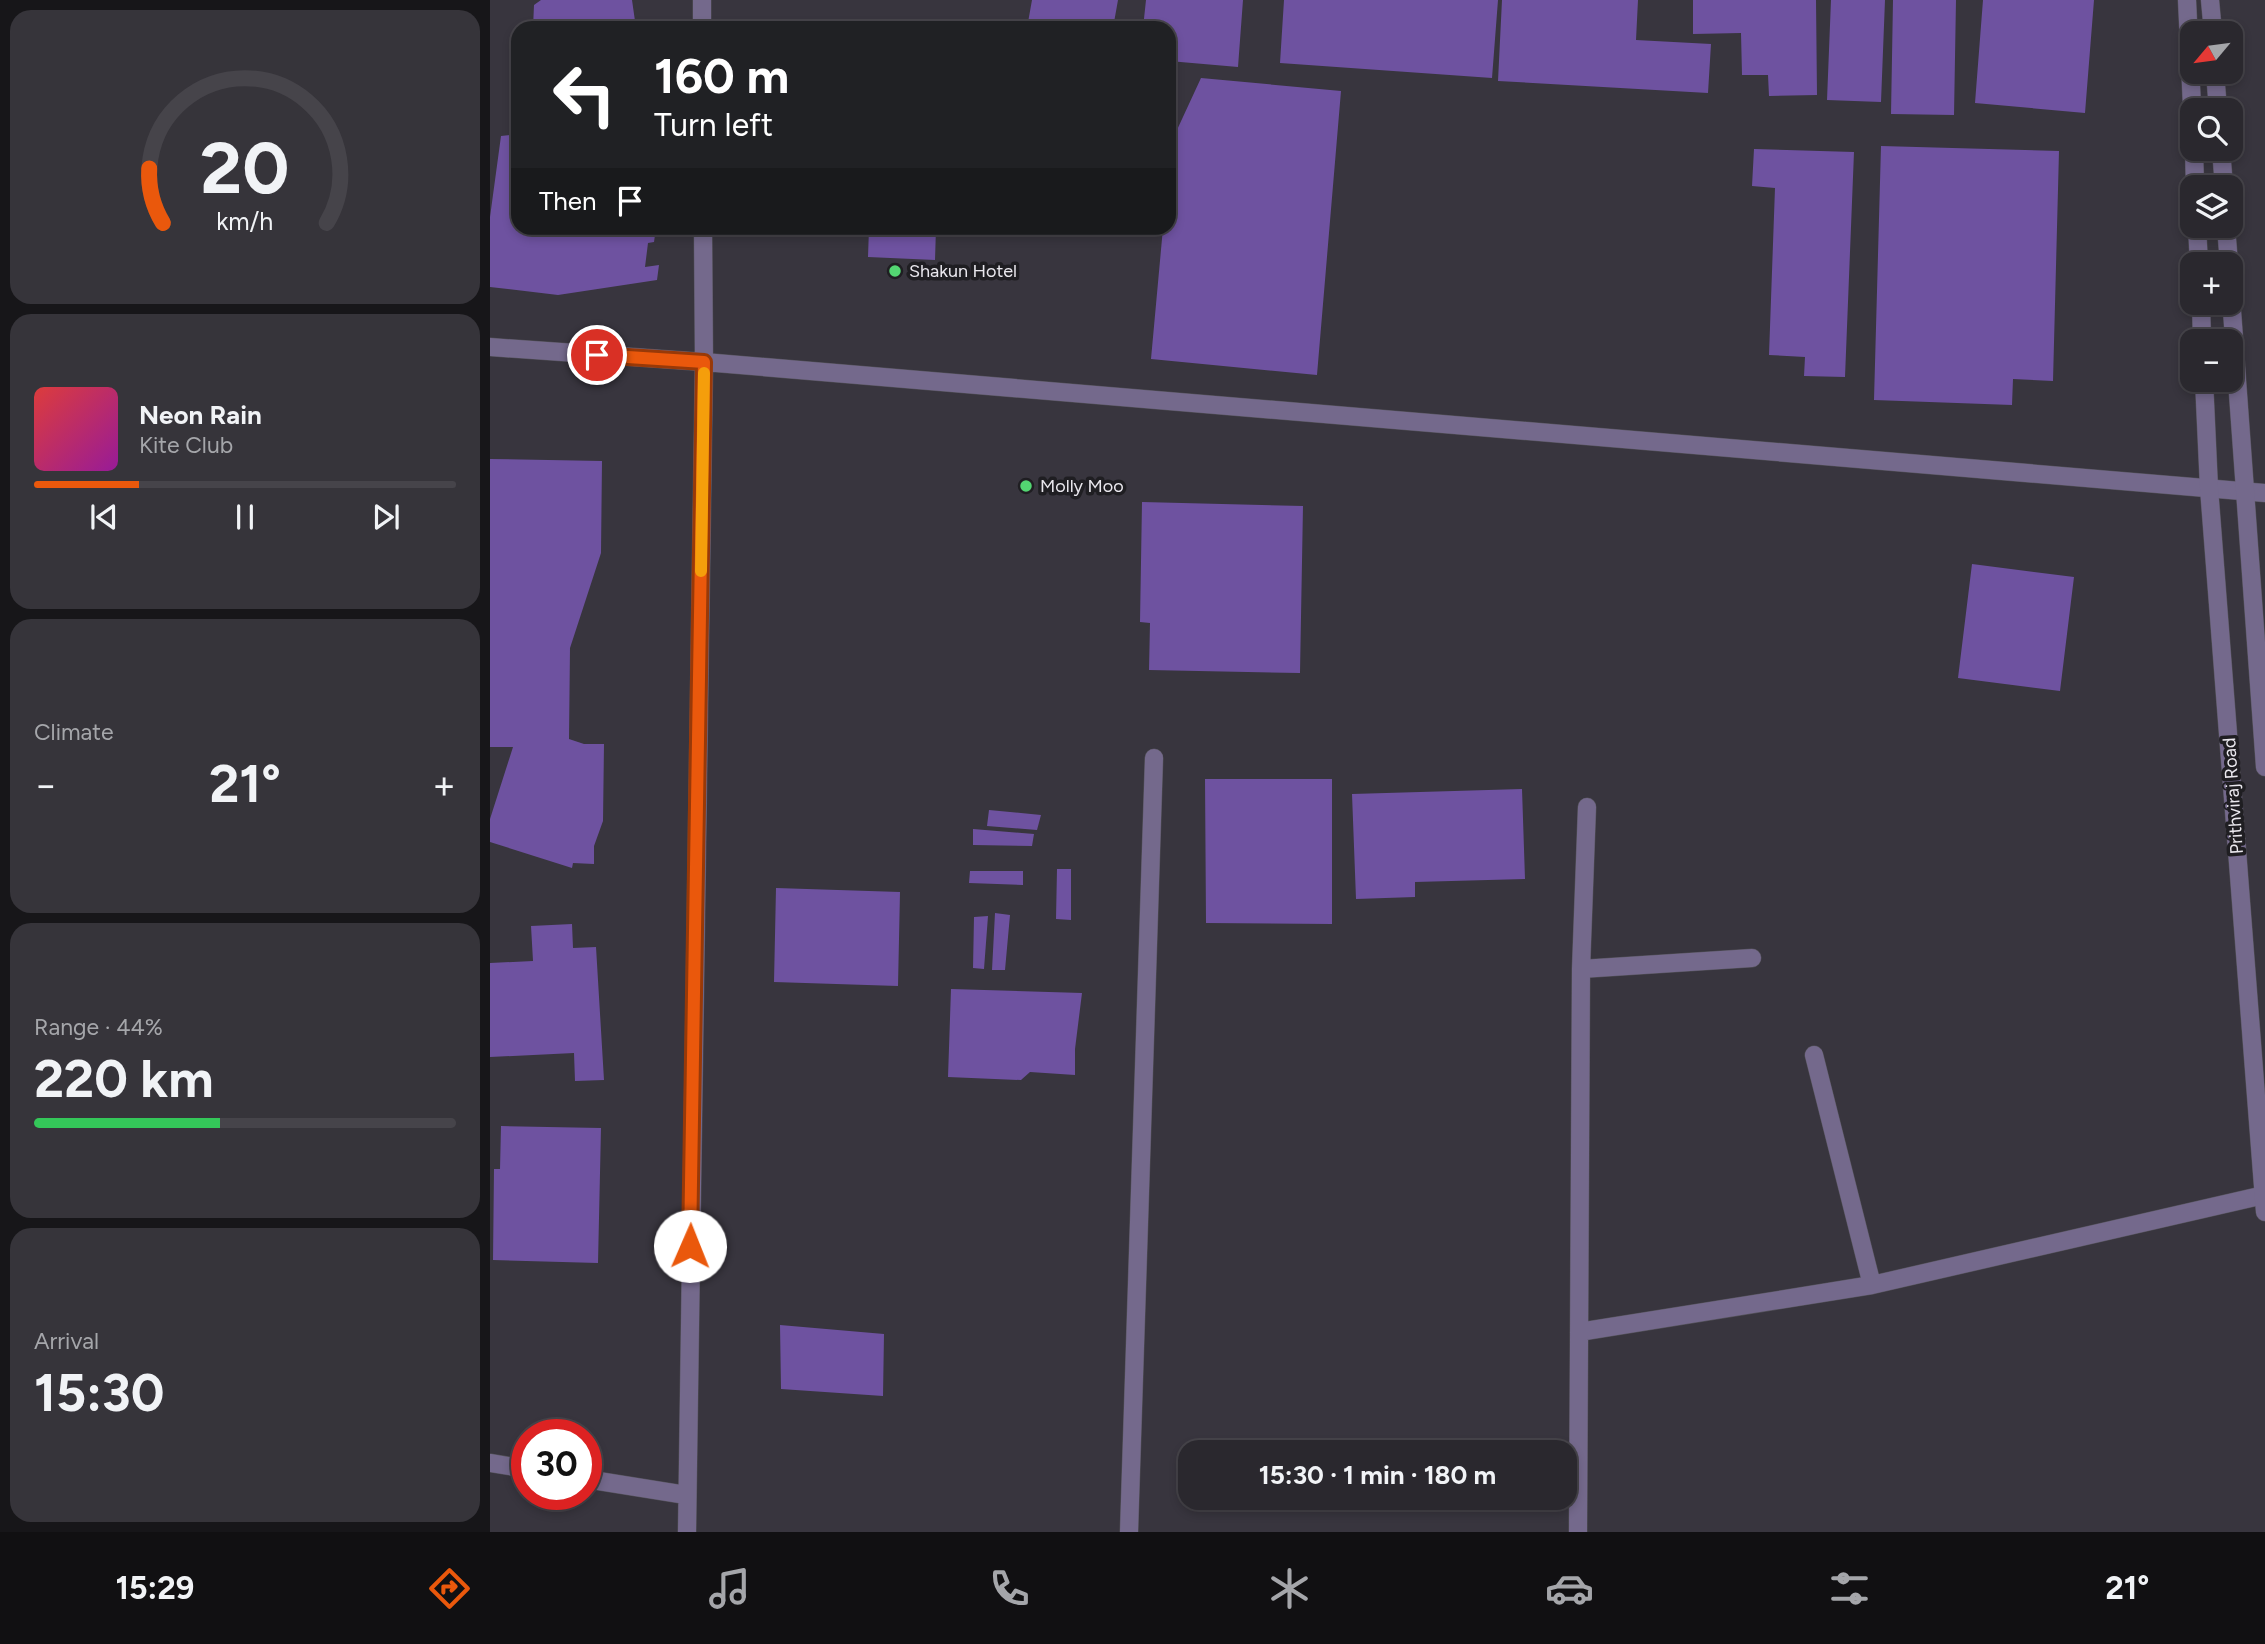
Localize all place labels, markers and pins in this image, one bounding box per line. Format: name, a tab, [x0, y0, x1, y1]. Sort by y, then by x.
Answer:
place label: Shakun Hotel	[909, 260, 1017, 282]
marker: Shakun Hotel	[887, 263, 903, 279]
pin	[567, 325, 627, 385]
place label: Molly Moo	[1040, 475, 1124, 497]
marker: Molly Moo	[1018, 478, 1034, 494]

